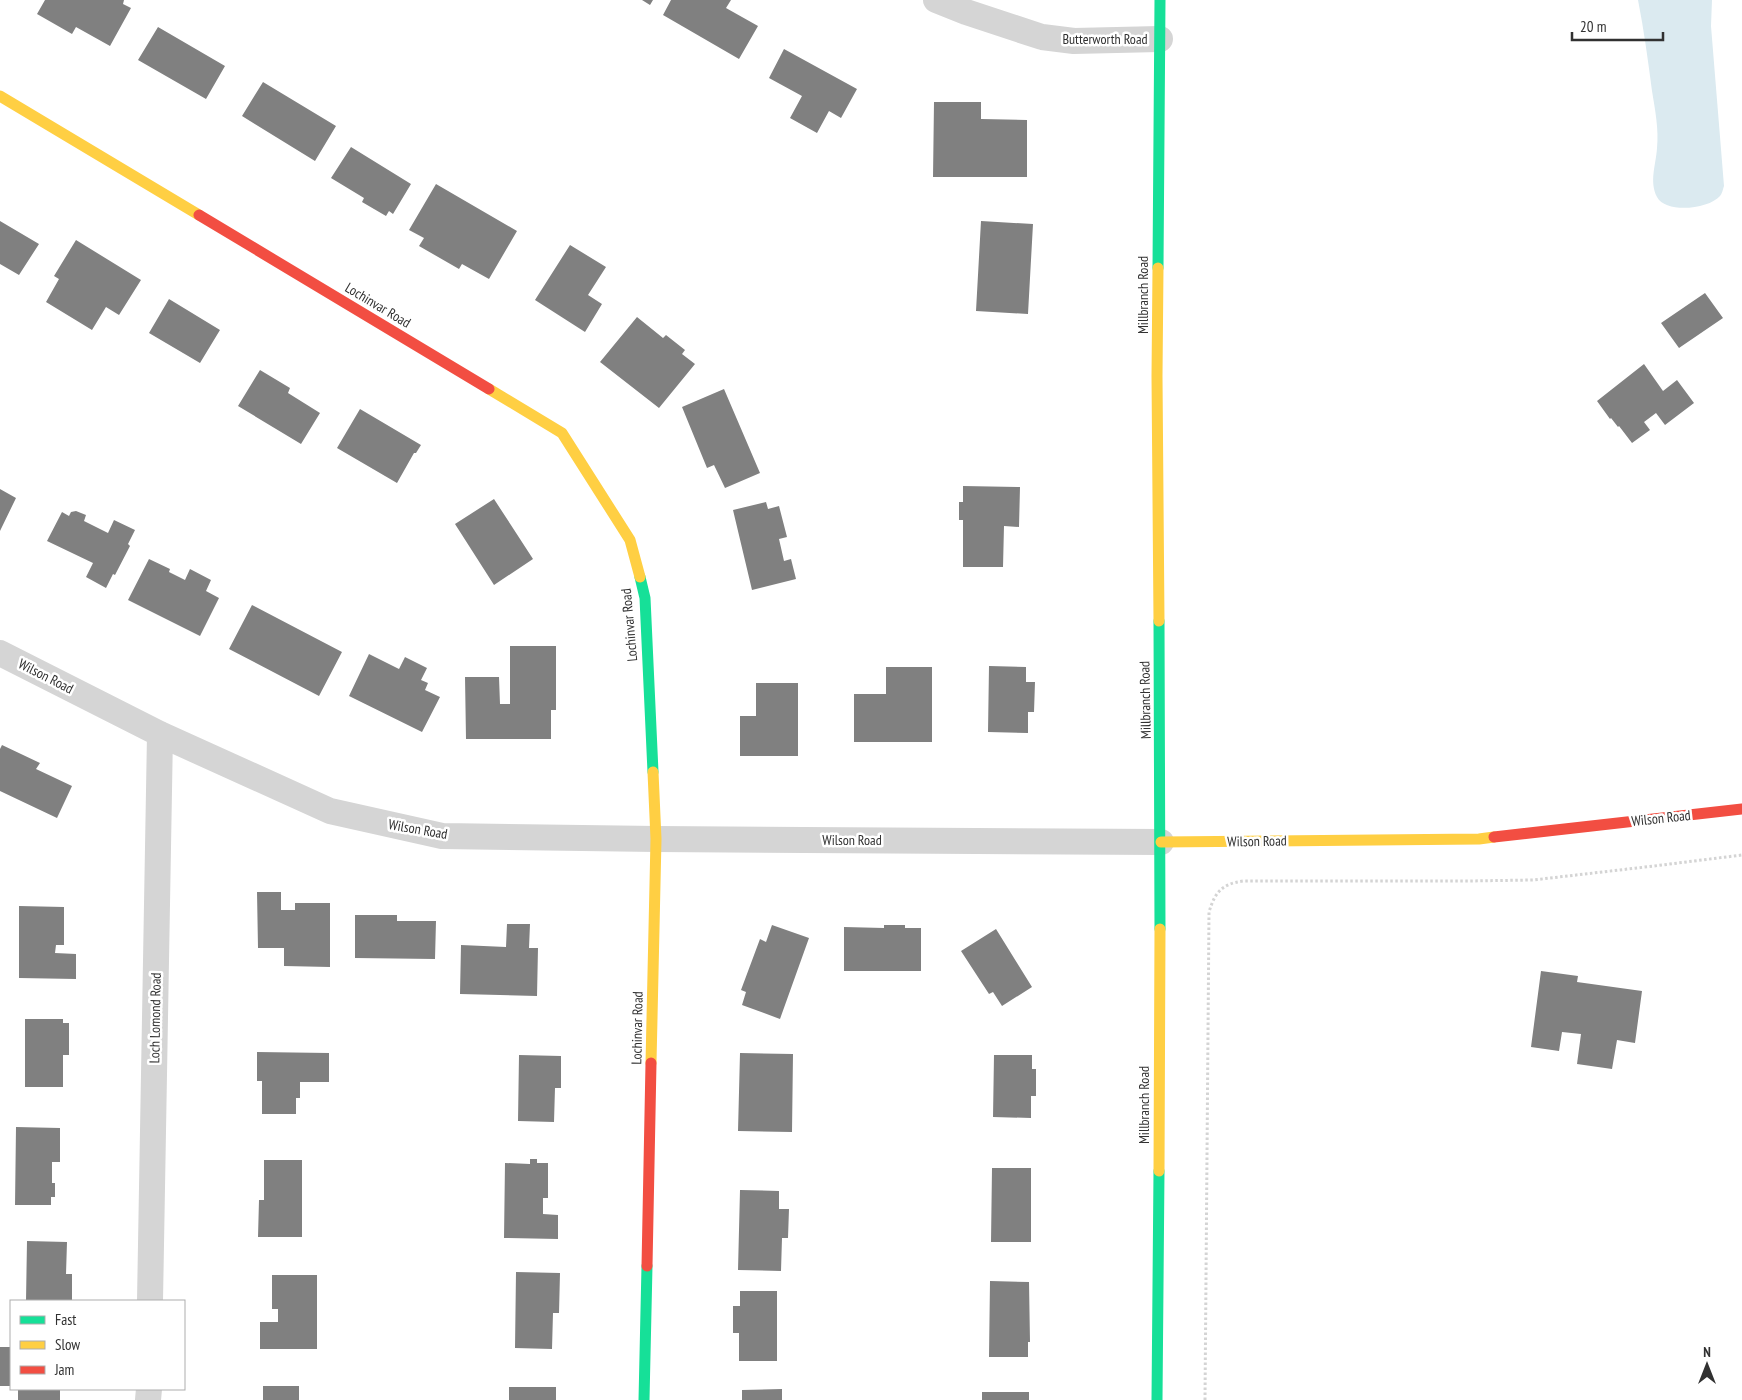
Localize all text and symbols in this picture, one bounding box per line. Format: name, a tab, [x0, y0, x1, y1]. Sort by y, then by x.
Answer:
scale bar	[1572, 10, 1663, 42]
text: 20 m	[1580, 17, 1606, 36]
street label: Butterworth Road	[1062, 30, 1148, 48]
street label: Millbranch Road	[1134, 256, 1152, 334]
street label: Lochinvar Road	[342, 278, 414, 332]
street label: Lochinvar Road	[617, 588, 641, 662]
street label: Wilson Road	[15, 654, 77, 698]
street label: Millbranch Road	[1135, 661, 1155, 739]
street label: Wilson Road	[1630, 806, 1692, 830]
street label: Wilson Road	[387, 815, 449, 843]
street label: Wilson Road	[822, 831, 882, 849]
street label: Wilson Road	[1227, 831, 1287, 851]
street label: Loch Lomond Road	[145, 972, 165, 1064]
street label: Lochinvar Road	[627, 991, 647, 1065]
street label: Millbranch Road	[1135, 1066, 1153, 1144]
legend	[10, 1300, 185, 1390]
text: Fast	[55, 1310, 76, 1329]
text: Slow	[55, 1335, 80, 1354]
north arrow	[1682, 1340, 1732, 1390]
text: N	[1703, 1343, 1711, 1361]
text: Jam	[54, 1360, 74, 1379]

